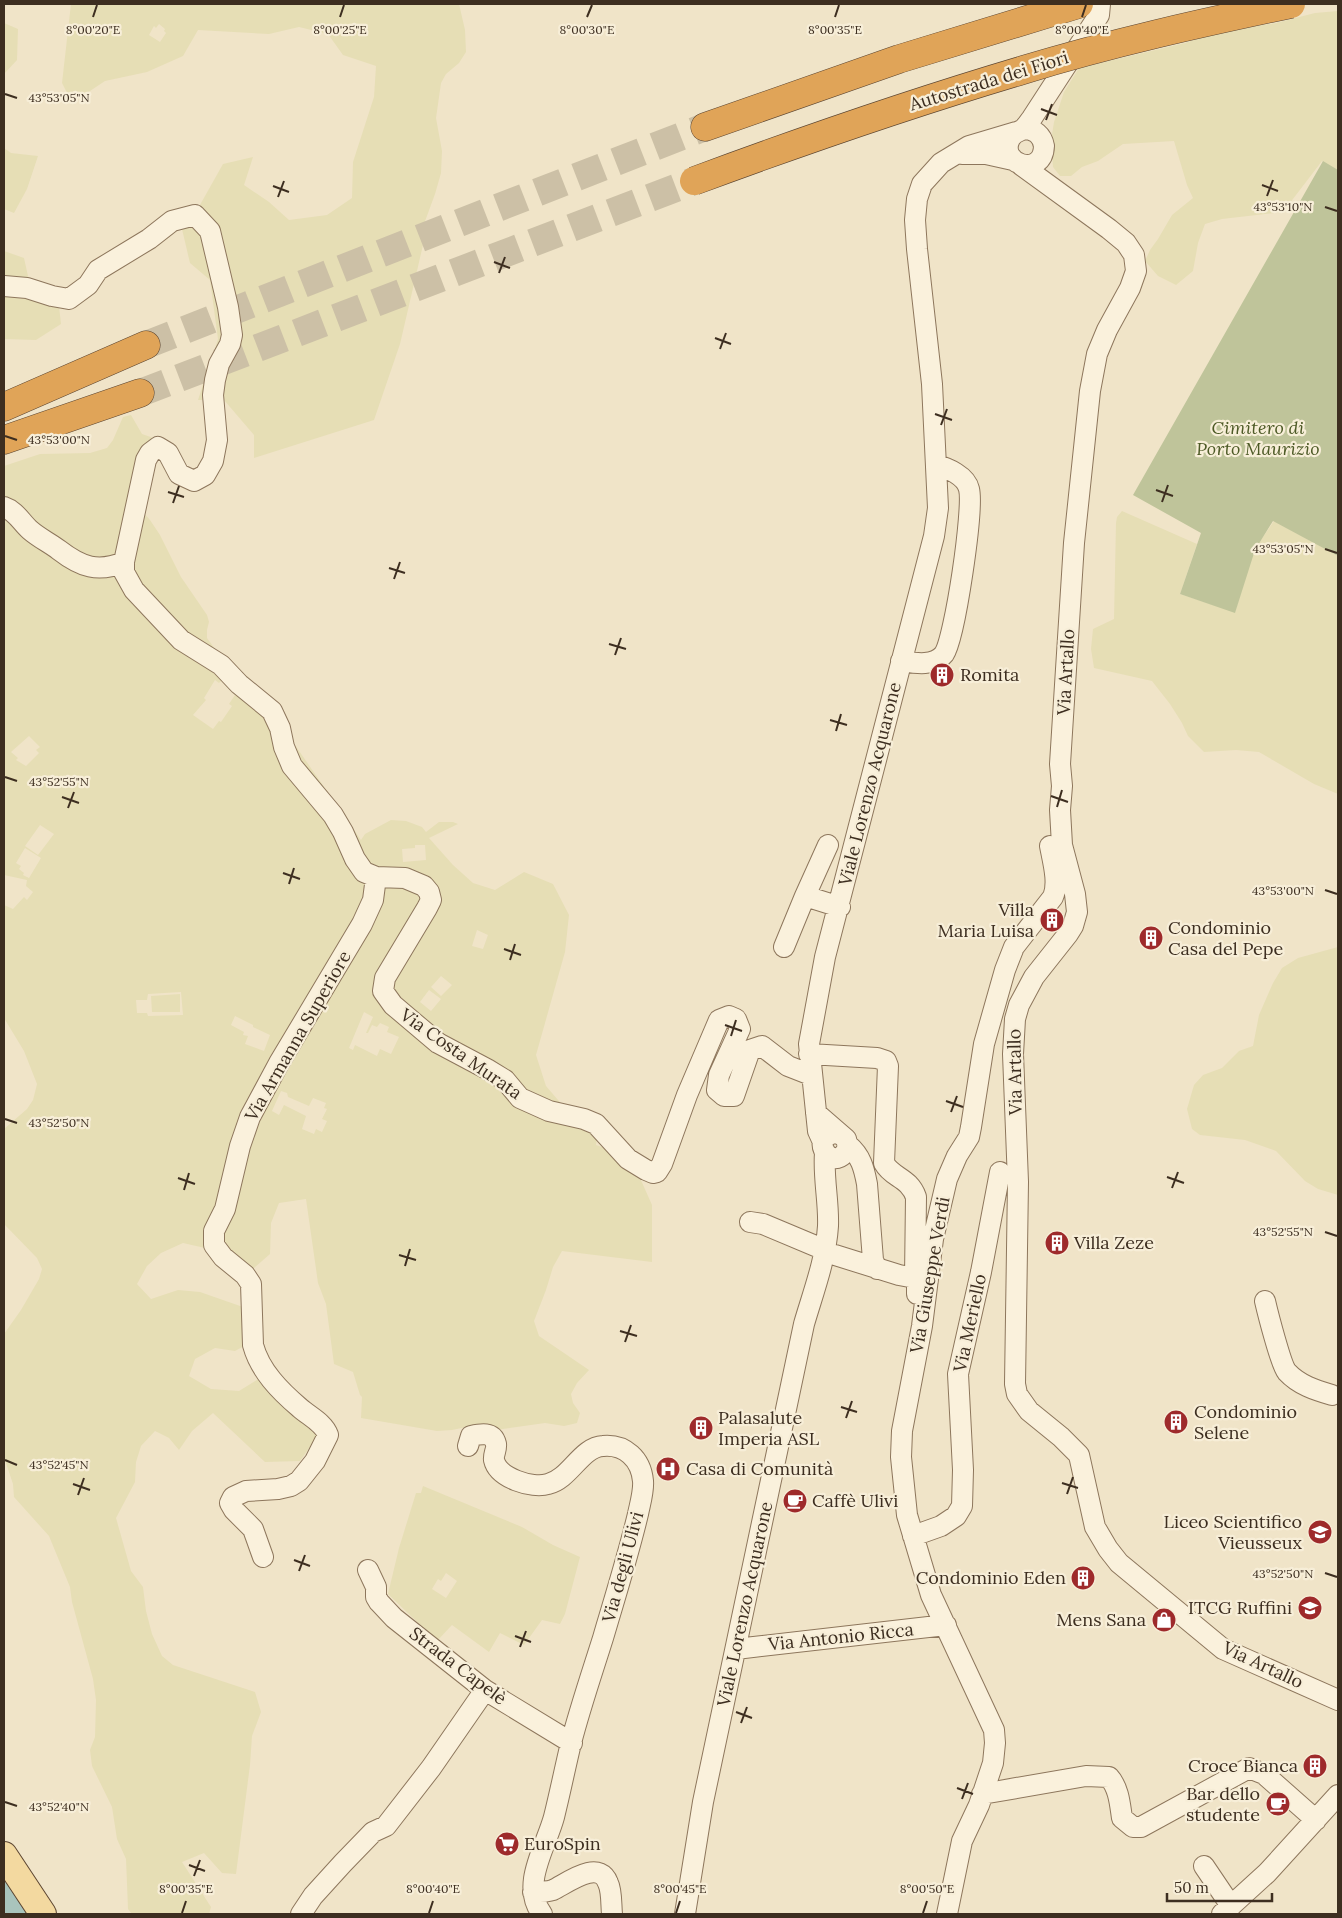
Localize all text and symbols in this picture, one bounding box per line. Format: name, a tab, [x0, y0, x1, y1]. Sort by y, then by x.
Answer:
text: 8°00'20"E	[66, 22, 120, 37]
text: 8°00'25"E	[313, 22, 367, 37]
text: 8°00'30"E	[560, 22, 614, 37]
text: 8°00'35"E	[808, 22, 862, 37]
text: 8°00'40"E	[1055, 22, 1109, 37]
street label: Autostrada dei Fiori	[906, 45, 1071, 116]
text: 43°53'05"N	[28, 90, 90, 105]
text: 43°53'10"N	[1254, 199, 1312, 214]
park label: Cimitero di Porto Maurizio	[1196, 416, 1320, 460]
text: 43°53'00"N	[28, 432, 90, 447]
text: 43°53'05"N	[1252, 541, 1314, 556]
street label: Via Artallo	[1052, 628, 1079, 717]
building icon: Romita	[929, 662, 955, 688]
place label: Romita	[960, 663, 1019, 686]
street label: Viale Lorenzo Acquarone	[833, 680, 906, 889]
text: 43°52'55"N	[29, 774, 89, 789]
text: 43°53'00"N	[1252, 883, 1314, 898]
place label: Villa Maria Luisa	[937, 898, 1034, 942]
building icon: Villa Maria Luisa	[1039, 907, 1065, 933]
place label: Condominio Casa del Pepe	[1168, 916, 1284, 960]
building icon: Condominio Casa del Pepe	[1138, 925, 1164, 951]
street label: Via Armanna Superiore	[239, 946, 356, 1126]
street label: Via Costa Murata	[395, 1002, 527, 1104]
street label: Via Artallo	[1002, 1029, 1027, 1116]
text: 43°52'50"N	[29, 1115, 89, 1130]
street label: Via Giuseppe Verdi	[904, 1195, 955, 1356]
text: 43°52'55"N	[1253, 1224, 1313, 1239]
building icon: Villa Zeze	[1044, 1230, 1070, 1256]
place label: Villa Zeze	[1073, 1231, 1154, 1254]
street label: Via Meriello	[948, 1272, 991, 1375]
place label: Condominio Selene	[1194, 1400, 1297, 1444]
place label: Palasalute Imperia ASL	[718, 1406, 820, 1450]
building icon: Condominio Selene	[1163, 1409, 1189, 1435]
building icon: Palasalute Imperia ASL	[688, 1415, 714, 1441]
hospital icon: Casa di Comunità	[655, 1456, 681, 1482]
text: 43°52'45"N	[29, 1457, 89, 1472]
place label: Casa di Comunità	[686, 1457, 833, 1480]
cafe icon: Caffè Ulivi	[782, 1488, 808, 1514]
place label: Caffè Ulivi	[812, 1489, 898, 1512]
street label: Viale Lorenzo Acquarone	[711, 1499, 778, 1709]
street label: Via degli Ulivi	[596, 1509, 648, 1626]
place label: Liceo Scientifico Vieusseux	[1164, 1510, 1302, 1554]
school or university icon: Liceo Scientifico Vieusseux	[1307, 1519, 1333, 1545]
building icon: Condominio Eden	[1070, 1565, 1096, 1591]
place label: Condominio Eden	[916, 1566, 1066, 1589]
text: 43°52'50"N	[1253, 1566, 1313, 1581]
school or university icon: ITCG Ruffini	[1297, 1595, 1323, 1621]
place label: ITCG Ruffini	[1188, 1596, 1292, 1619]
shop icon: Mens Sana	[1151, 1607, 1177, 1633]
place label: Mens Sana	[1056, 1608, 1146, 1631]
street label: Via Antonio Ricca	[766, 1617, 915, 1656]
street label: Strada Capelè	[405, 1622, 512, 1710]
street label: Via Artallo	[1218, 1635, 1307, 1693]
building icon: Croce Bianca	[1302, 1753, 1328, 1779]
place label: Croce Bianca	[1188, 1754, 1298, 1777]
place label: Bar dello studente	[1186, 1782, 1260, 1826]
cafe icon: Bar dello studente	[1265, 1791, 1291, 1817]
text: 43°52'40"N	[29, 1799, 89, 1814]
supermarket icon: EuroSpin	[494, 1831, 520, 1857]
place label: EuroSpin	[524, 1832, 601, 1855]
scale bar	[1167, 1870, 1272, 1902]
text: 50 m	[1174, 1878, 1209, 1897]
text: 8°00'35"E	[159, 1881, 213, 1896]
text: 8°00'40"E	[406, 1881, 460, 1896]
text: 8°00'45"E	[653, 1881, 707, 1896]
text: 8°00'50"E	[900, 1881, 954, 1896]

